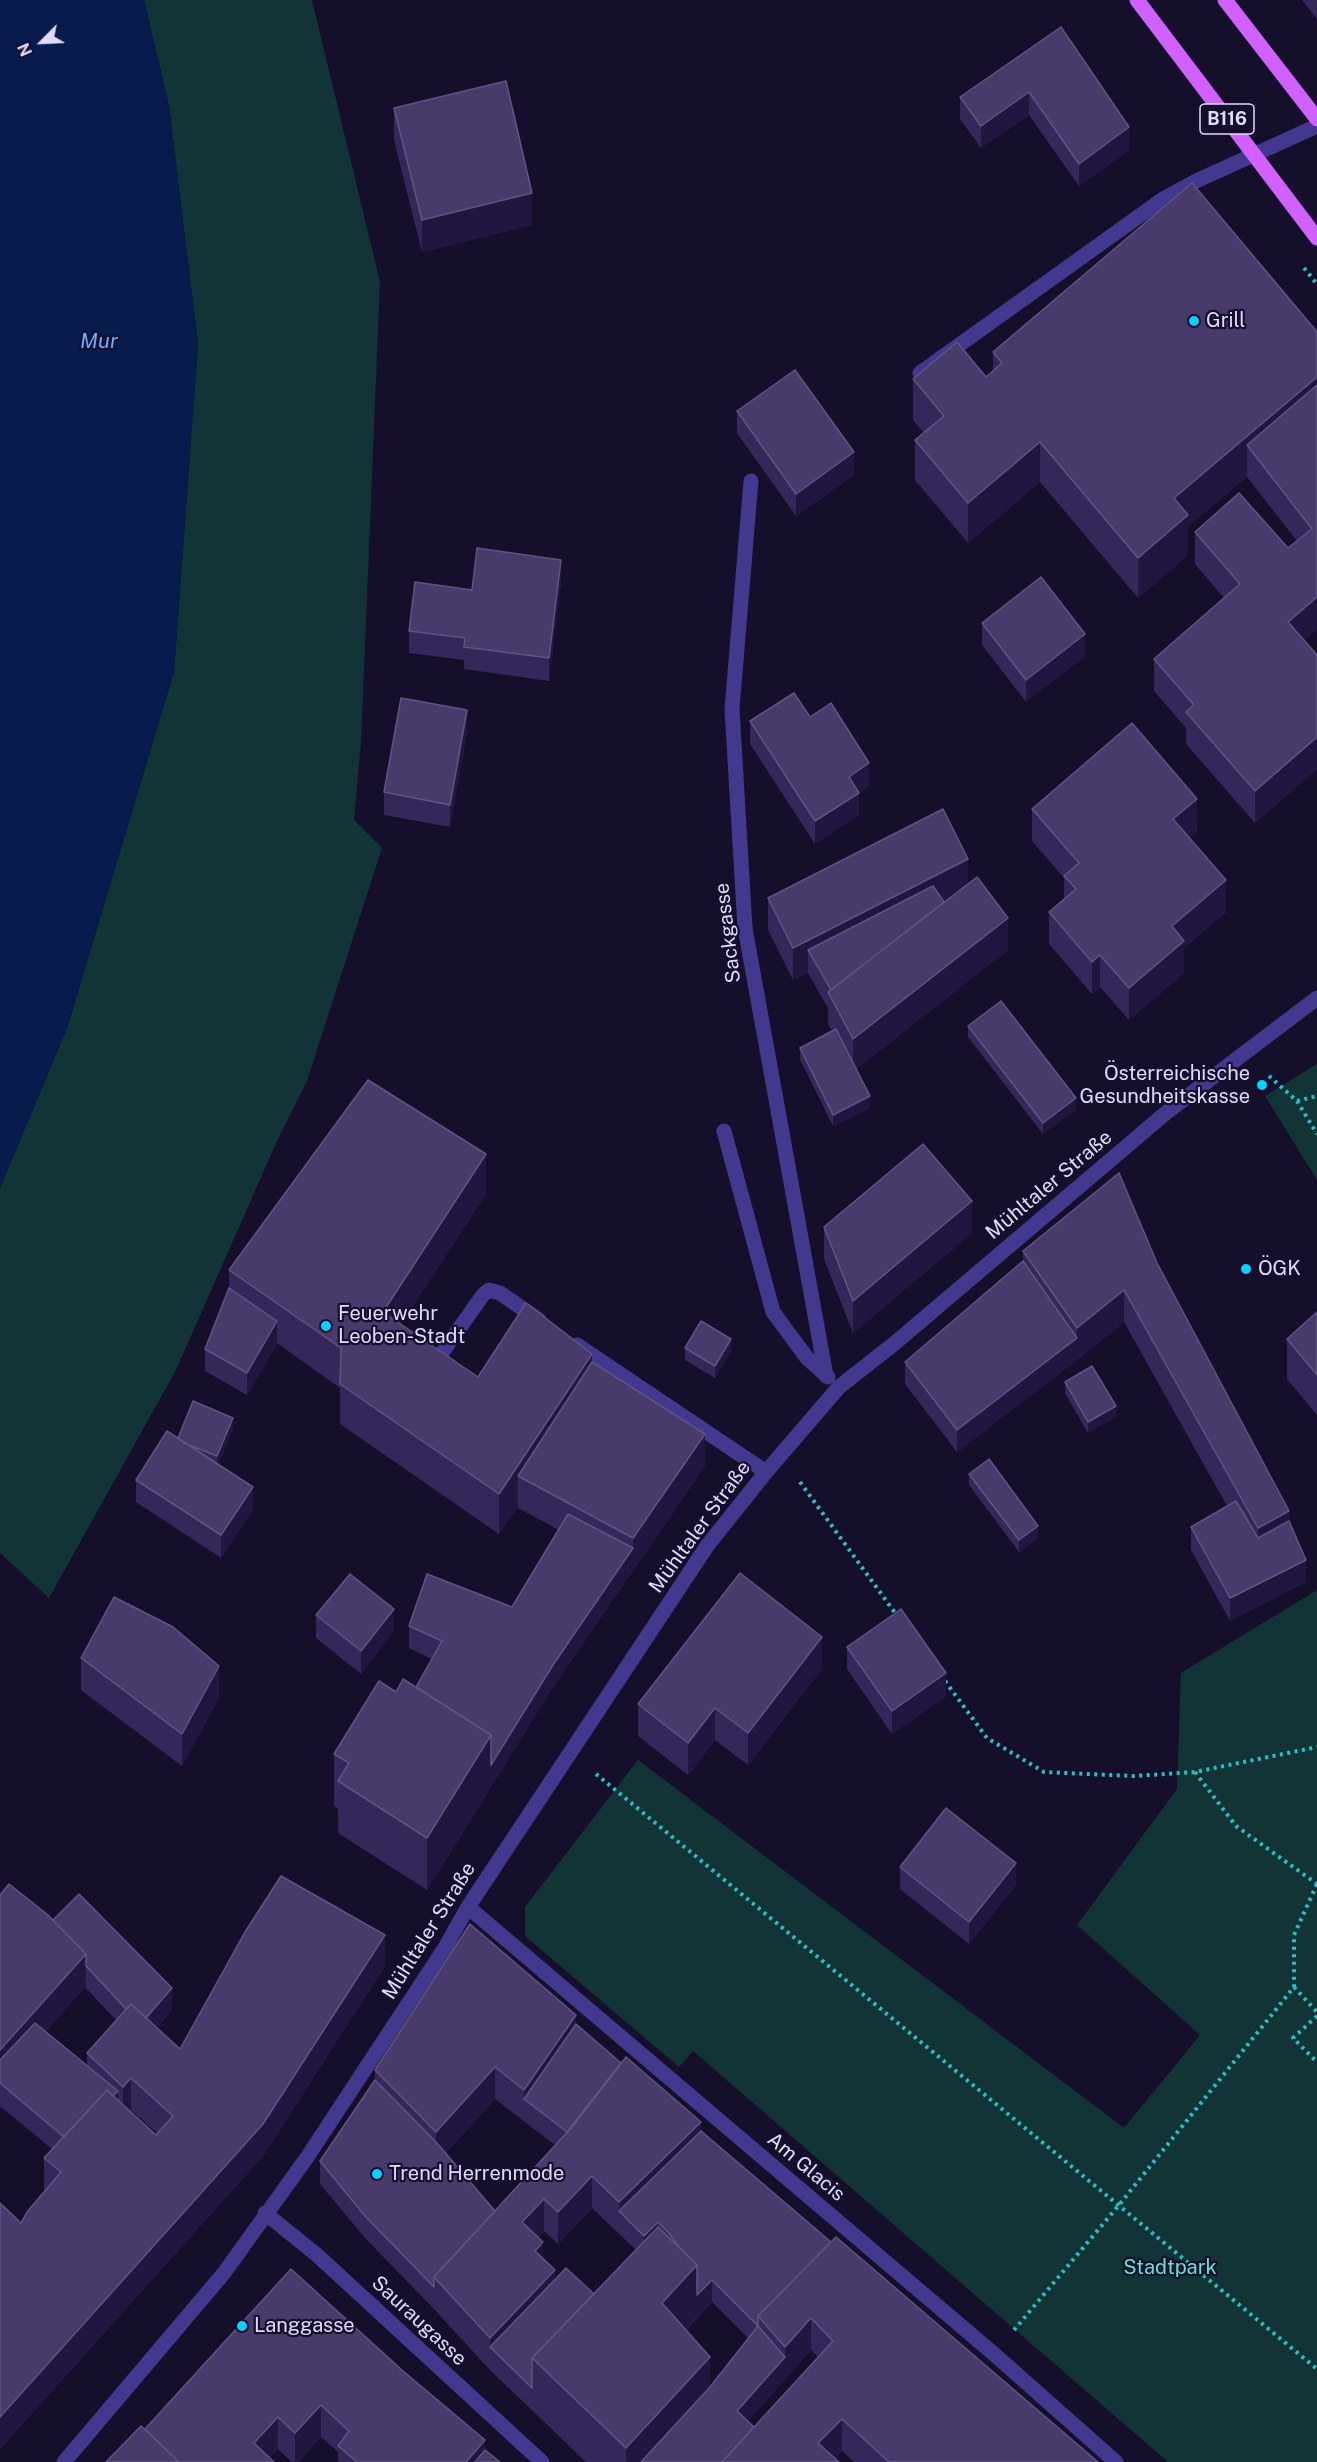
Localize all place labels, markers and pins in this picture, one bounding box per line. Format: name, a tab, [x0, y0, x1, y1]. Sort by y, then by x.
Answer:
place label: Grill	[1206, 309, 1245, 333]
marker: Grill	[1187, 314, 1201, 328]
place label: Österreichische Gesundheitskasse	[1079, 1062, 1250, 1109]
marker: Österreichische Gesundheitskasse	[1255, 1078, 1269, 1092]
place label: ÖGK	[1258, 1257, 1301, 1281]
marker: ÖGK	[1239, 1262, 1253, 1276]
place label: Feuerwehr Leoben-Stadt	[338, 1302, 465, 1349]
marker: Feuerwehr Leoben-Stadt	[319, 1319, 333, 1333]
place label: Trend Herrenmode	[389, 2162, 564, 2186]
marker: Trend Herrenmode	[370, 2167, 384, 2181]
place label: Langgasse	[254, 2314, 355, 2338]
marker: Langgasse	[235, 2319, 249, 2333]

